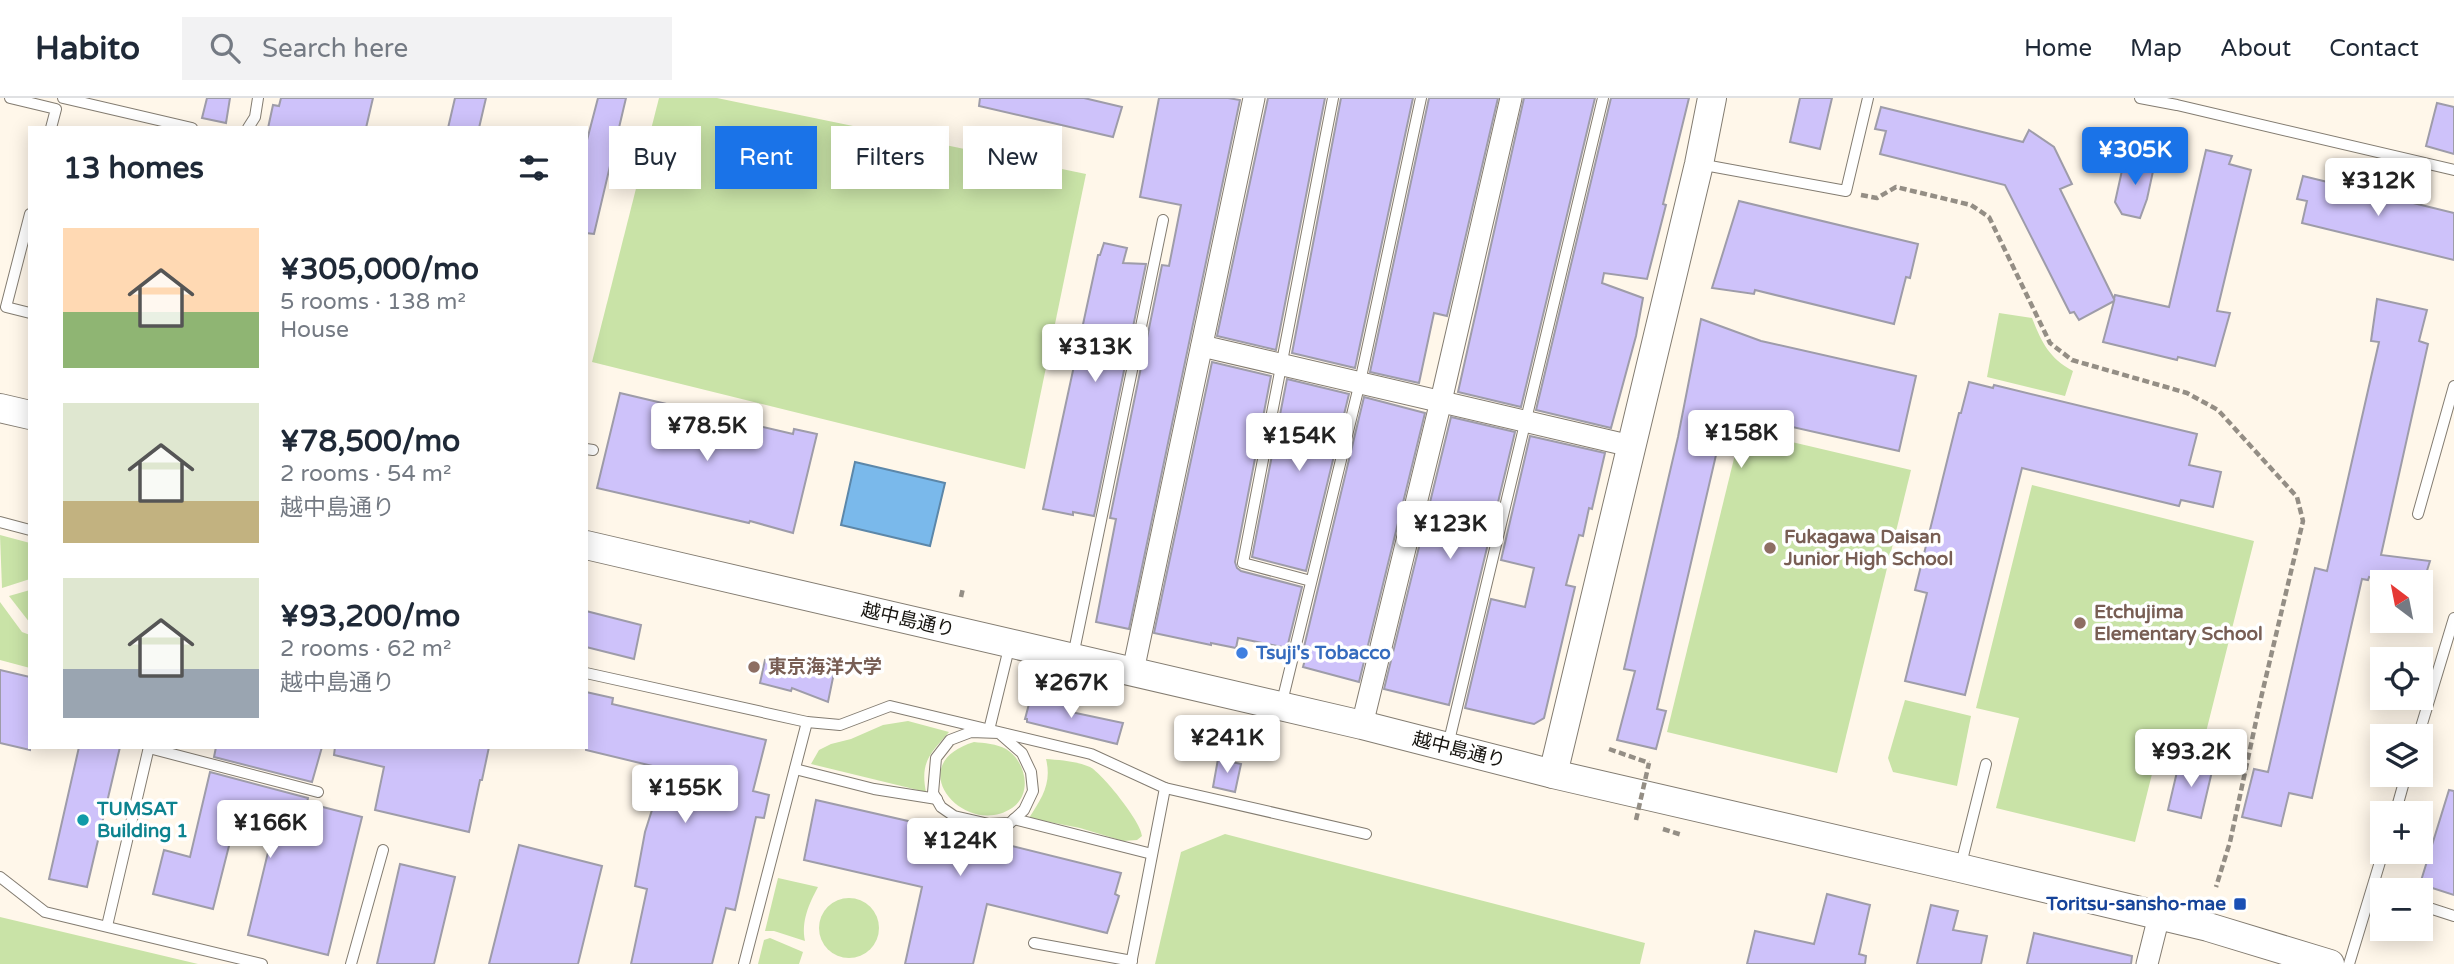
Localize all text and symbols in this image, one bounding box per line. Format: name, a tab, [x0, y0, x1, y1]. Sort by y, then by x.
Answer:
search box	[182, 17, 672, 80]
text: Habito	[35, 29, 140, 68]
icon: search	[206, 29, 244, 67]
text: Search here	[262, 33, 408, 64]
text: Home	[2024, 34, 2092, 63]
text: Map	[2130, 34, 2182, 63]
text: About	[2220, 34, 2291, 63]
text: Contact	[2329, 34, 2419, 63]
chip: Buy	[609, 126, 701, 189]
chip: Rent	[715, 126, 817, 189]
chip: Filters	[831, 126, 949, 189]
chip: New	[963, 126, 1062, 189]
pin: ¥305K	[2086, 127, 2184, 187]
text: ¥305K	[2098, 136, 2172, 164]
icon: filters	[515, 149, 553, 187]
text: 13 homes	[63, 150, 204, 187]
pin: ¥312K	[2329, 158, 2427, 218]
text: ¥312K	[2341, 167, 2415, 195]
text: ¥305,000/mo	[280, 251, 479, 288]
icon: home	[119, 256, 203, 340]
text: 5 rooms · 138 m²	[280, 288, 466, 316]
text: House	[280, 316, 349, 344]
pin: ¥313K	[1046, 324, 1144, 384]
text: ¥313K	[1058, 333, 1132, 361]
pin: ¥78.5K	[650, 404, 764, 463]
pin: ¥158K	[1692, 410, 1790, 470]
text: ¥78.5K	[667, 412, 747, 440]
pin: ¥154K	[1250, 414, 1348, 473]
text: ¥158K	[1704, 419, 1778, 447]
text: ¥154K	[1262, 422, 1336, 450]
text: ¥78,500/mo	[280, 423, 460, 460]
icon: home	[119, 431, 203, 515]
text: 2 rooms · 54 m²	[280, 460, 451, 488]
text: 越中島通り	[280, 494, 395, 522]
pin: ¥123K	[1401, 502, 1499, 561]
text: ¥123K	[1413, 510, 1487, 538]
place label: Fukagawa Daisan Junior High School	[1783, 526, 1953, 571]
marker: Fukagawa Daisan Junior High School	[1762, 540, 1778, 556]
north arrow	[2370, 570, 2432, 634]
map controls	[2370, 570, 2433, 941]
text: ¥93,200/mo	[280, 598, 460, 635]
street label: 越中島通り	[859, 599, 957, 641]
place label: Etchujima Elementary School	[2094, 601, 2263, 646]
icon: home	[119, 606, 203, 690]
marker: Etchujima Elementary School	[2072, 615, 2088, 631]
text: 2 rooms · 62 m²	[280, 635, 451, 663]
place label: Tsuji's Tobacco	[1255, 642, 1391, 665]
marker: Tsuji's Tobacco	[1234, 645, 1250, 661]
button: locate	[2370, 647, 2433, 710]
place label: 東京海洋大学	[768, 656, 882, 678]
marker: 東京海洋大学	[746, 659, 762, 675]
pin: ¥267K	[1022, 660, 1120, 720]
text: 越中島通り	[280, 669, 395, 697]
text: ¥267K	[1034, 669, 1108, 697]
pin: ¥241K	[1178, 716, 1276, 775]
text: ¥241K	[1190, 724, 1264, 752]
button: layers	[2370, 724, 2433, 787]
street label: 越中島通り	[1410, 728, 1508, 772]
pin: ¥93.2K	[2134, 730, 2248, 789]
text: ¥93.2K	[2151, 738, 2231, 766]
pin: ¥155K	[636, 766, 734, 825]
text: ¥155K	[648, 774, 722, 802]
place label: TUMSAT Building 1	[96, 798, 188, 843]
pin: ¥166K	[221, 800, 319, 860]
button: +	[2370, 801, 2433, 864]
text: ¥166K	[233, 809, 307, 837]
marker: TUMSAT Building 1	[75, 812, 91, 828]
pin: ¥124K	[911, 818, 1009, 878]
text: ¥124K	[923, 827, 997, 855]
button: −	[2370, 878, 2433, 941]
place label: Toritsu-sansho-mae	[2045, 893, 2226, 915]
marker: Toritsu-sansho-mae	[2232, 896, 2248, 912]

